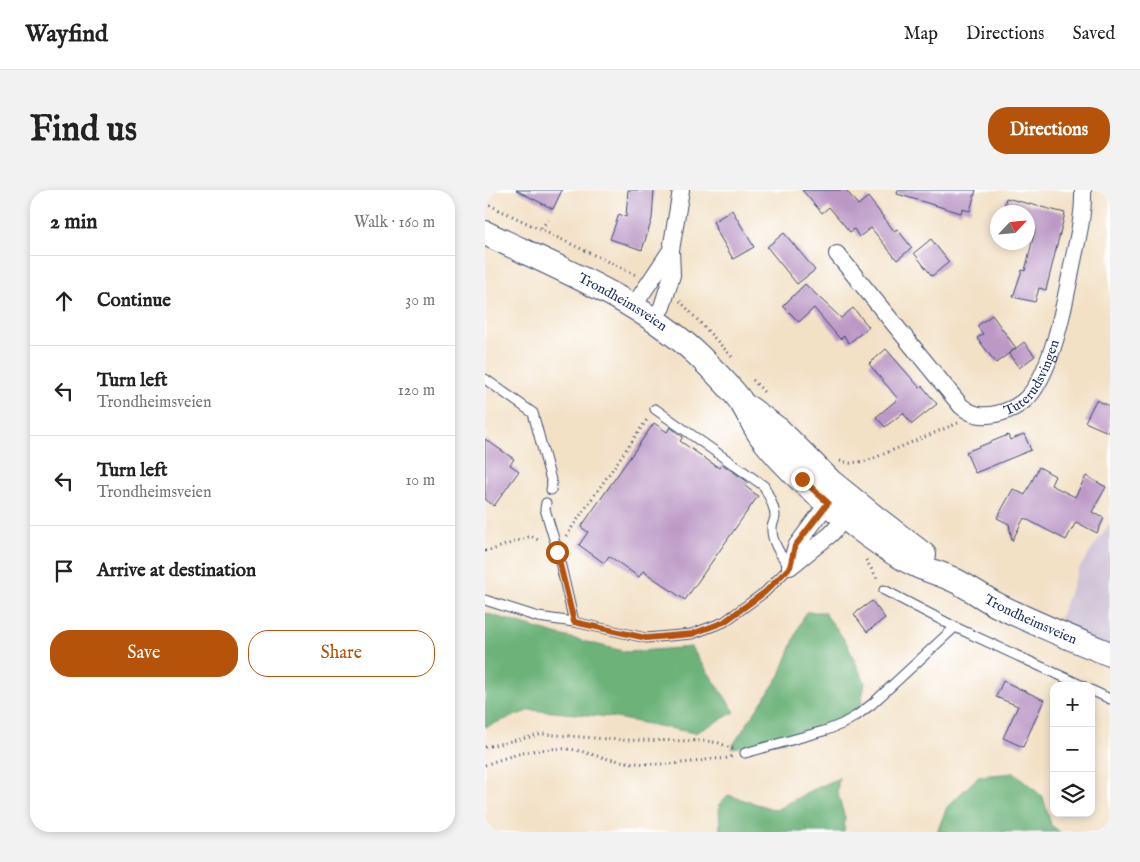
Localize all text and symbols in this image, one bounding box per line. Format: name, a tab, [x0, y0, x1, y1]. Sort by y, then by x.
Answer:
text: Wayfind	[25, 19, 108, 50]
text: Map	[904, 23, 938, 46]
text: Directions	[966, 23, 1044, 46]
text: Saved	[1072, 23, 1115, 46]
button: Directions	[988, 107, 1110, 154]
text: Find us	[30, 108, 137, 153]
north arrow	[990, 205, 1035, 250]
text: 2 min	[50, 209, 97, 236]
text: Walk · 160 m	[354, 213, 435, 233]
street label: Trondheimsveien	[575, 269, 671, 336]
icon: ahead	[50, 287, 78, 315]
text: Continue	[97, 289, 171, 313]
text: 30 m	[405, 291, 435, 311]
street label: Tuterudsvingen	[1001, 337, 1064, 420]
text: Turn left	[97, 369, 168, 393]
icon: left	[50, 377, 78, 405]
text: 120 m	[398, 381, 435, 401]
text: Trondheimsveien	[97, 393, 211, 413]
text: Turn left	[97, 459, 168, 483]
icon: left	[50, 467, 78, 495]
route end	[791, 468, 814, 491]
text: 10 m	[405, 471, 435, 491]
text: Trondheimsveien	[97, 483, 211, 503]
route start	[546, 541, 569, 564]
icon: arrive	[50, 557, 78, 585]
text: Arrive at destination	[97, 559, 256, 583]
street label: Trondheimsveien	[981, 590, 1080, 649]
button: Save	[50, 630, 238, 677]
button: Share	[248, 630, 435, 677]
map controls	[1050, 682, 1095, 817]
button: +	[1050, 682, 1095, 727]
button: −	[1050, 727, 1095, 772]
button: layers	[1050, 772, 1095, 817]

